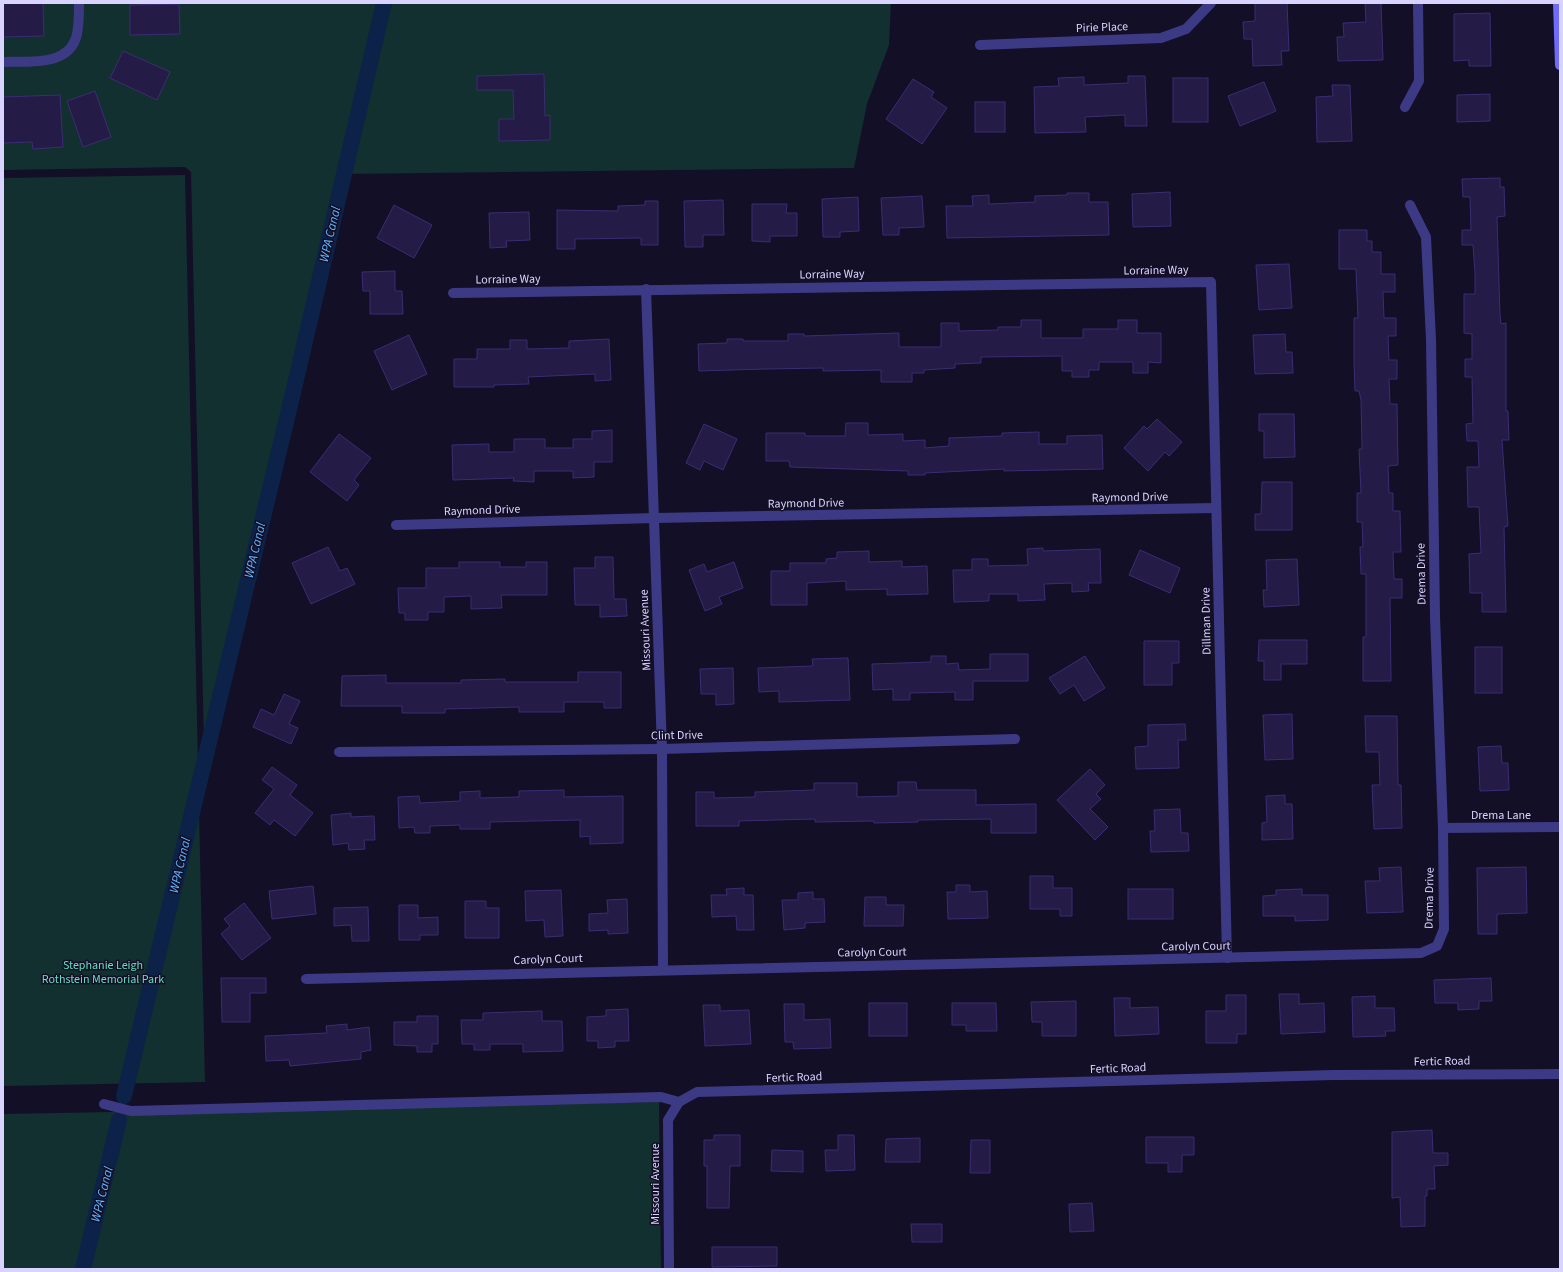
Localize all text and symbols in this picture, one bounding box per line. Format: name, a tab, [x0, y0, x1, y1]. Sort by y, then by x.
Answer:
street label: Pirie Place	[1076, 18, 1128, 37]
water label: WPA Canal	[315, 204, 345, 264]
street label: Lorraine Way	[1123, 261, 1189, 280]
street label: Lorraine Way	[799, 265, 865, 284]
street label: Lorraine Way	[475, 270, 541, 289]
street label: Raymond Drive	[1092, 488, 1168, 507]
street label: Raymond Drive	[768, 494, 844, 513]
street label: Raymond Drive	[443, 501, 521, 520]
water label: WPA Canal	[240, 520, 270, 580]
street label: Drema Drive	[1412, 543, 1431, 605]
street label: Dillman Drive	[1197, 587, 1216, 655]
street label: Missouri Avenue	[636, 589, 655, 671]
street label: Clint Drive	[651, 727, 703, 744]
street label: Drema Lane	[1471, 807, 1531, 824]
water label: WPA Canal	[165, 835, 195, 895]
street label: Drema Drive	[1420, 867, 1439, 929]
street label: Carolyn Court	[1161, 937, 1231, 956]
street label: Carolyn Court	[837, 943, 907, 962]
street label: Carolyn Court	[513, 950, 583, 969]
park label: Stephanie Leigh Rothstein Memorial Park	[42, 957, 164, 988]
street label: Fertic Road	[1414, 1053, 1470, 1070]
street label: Fertic Road	[1089, 1059, 1147, 1078]
street label: Fertic Road	[765, 1068, 823, 1087]
street label: Missouri Avenue	[647, 1143, 664, 1225]
water label: WPA Canal	[86, 1164, 118, 1224]

